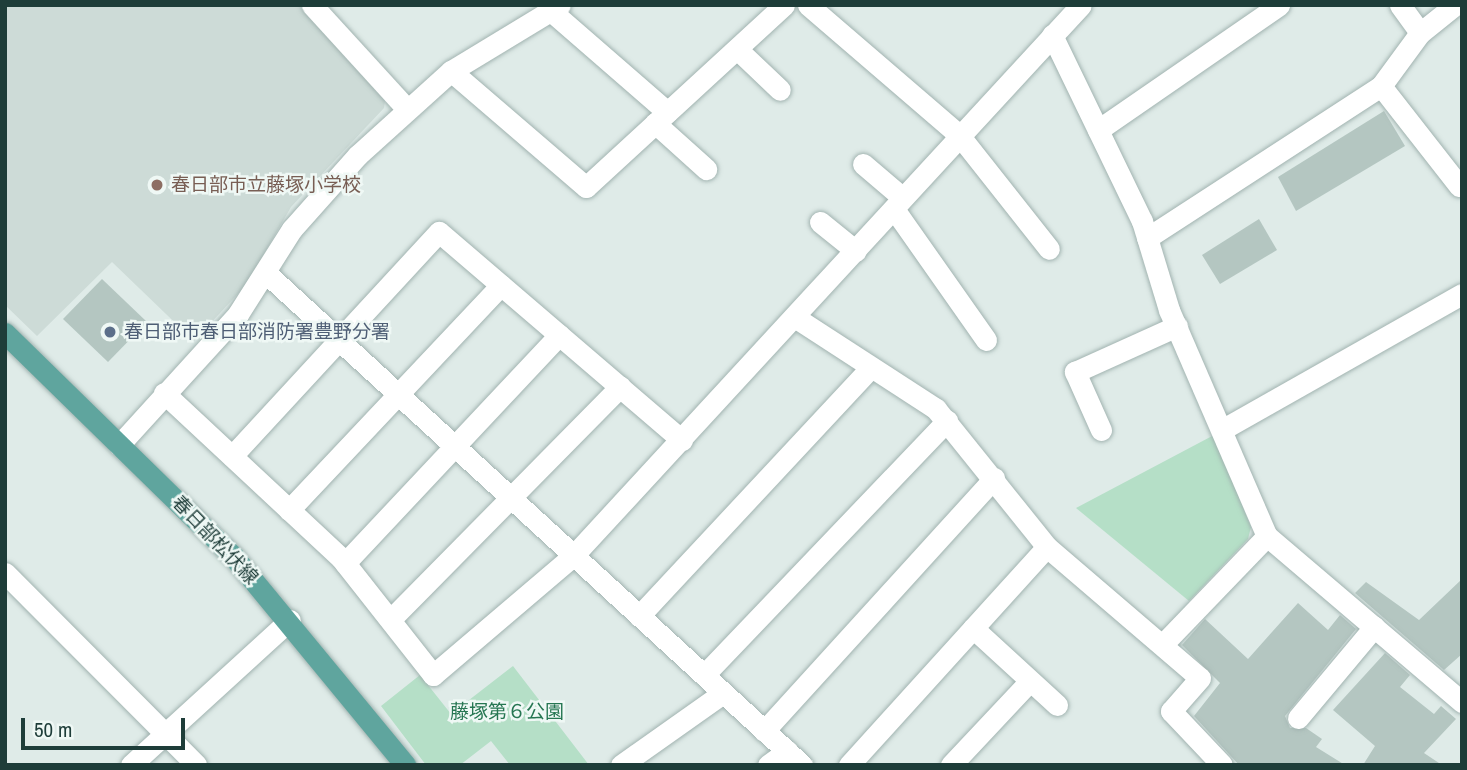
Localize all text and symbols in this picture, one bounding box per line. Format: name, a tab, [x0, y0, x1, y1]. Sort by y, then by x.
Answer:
place label: 春日部市立藤塚小学校	[171, 174, 361, 196]
marker: 春日部市立藤塚小学校	[149, 177, 165, 193]
place label: 春日部市春日部消防署豊野分署	[124, 321, 390, 343]
marker: 春日部市春日部消防署豊野分署	[102, 324, 118, 340]
street label: 春日部松伏線	[167, 491, 263, 589]
park label: 藤塚第６公園	[450, 701, 564, 723]
scale bar	[24, 704, 189, 748]
text: 50 m	[34, 715, 72, 744]

